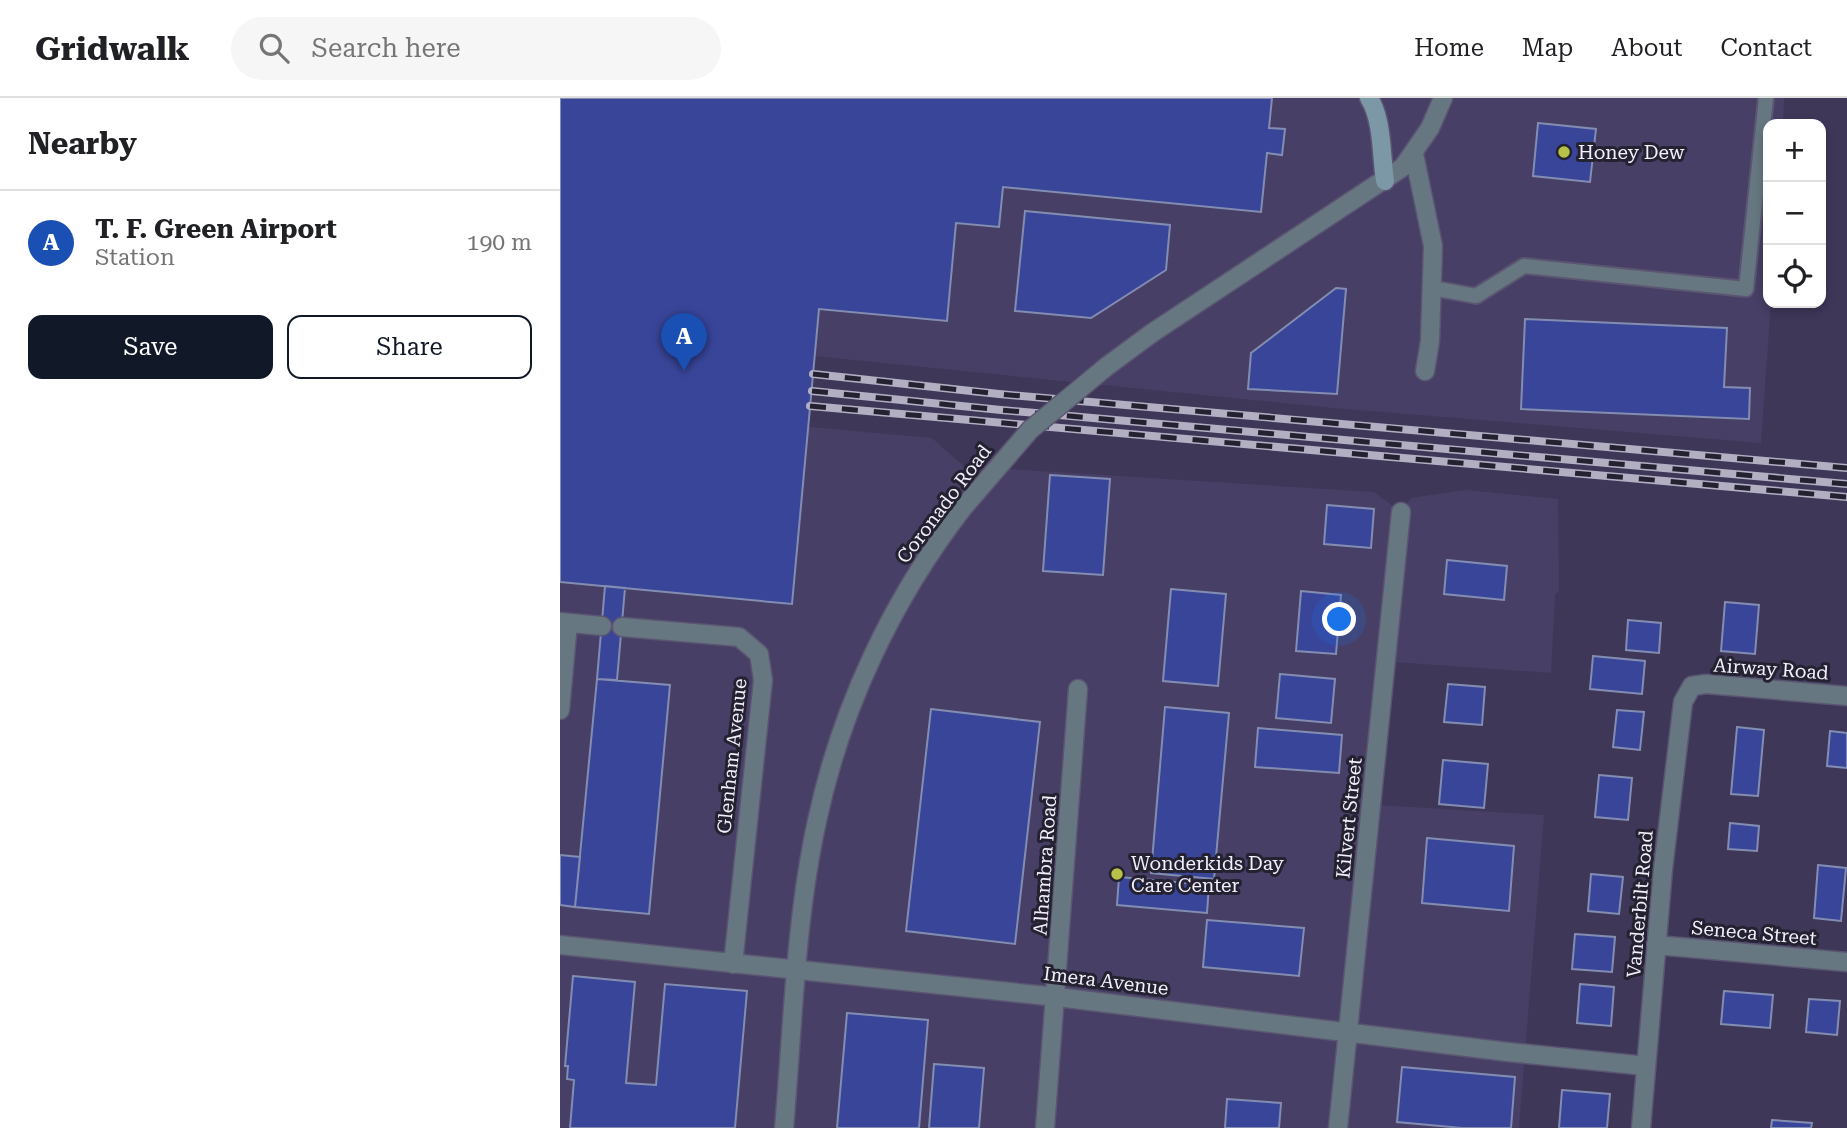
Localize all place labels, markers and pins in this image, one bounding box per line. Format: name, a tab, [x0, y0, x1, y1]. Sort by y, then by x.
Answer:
place label: Honey Dew	[1578, 141, 1685, 164]
marker: Honey Dew	[1556, 144, 1572, 160]
pin: A	[661, 313, 707, 371]
place label: Wonderkids Day Care Center	[1131, 852, 1284, 897]
marker: Wonderkids Day Care Center	[1109, 866, 1125, 882]

